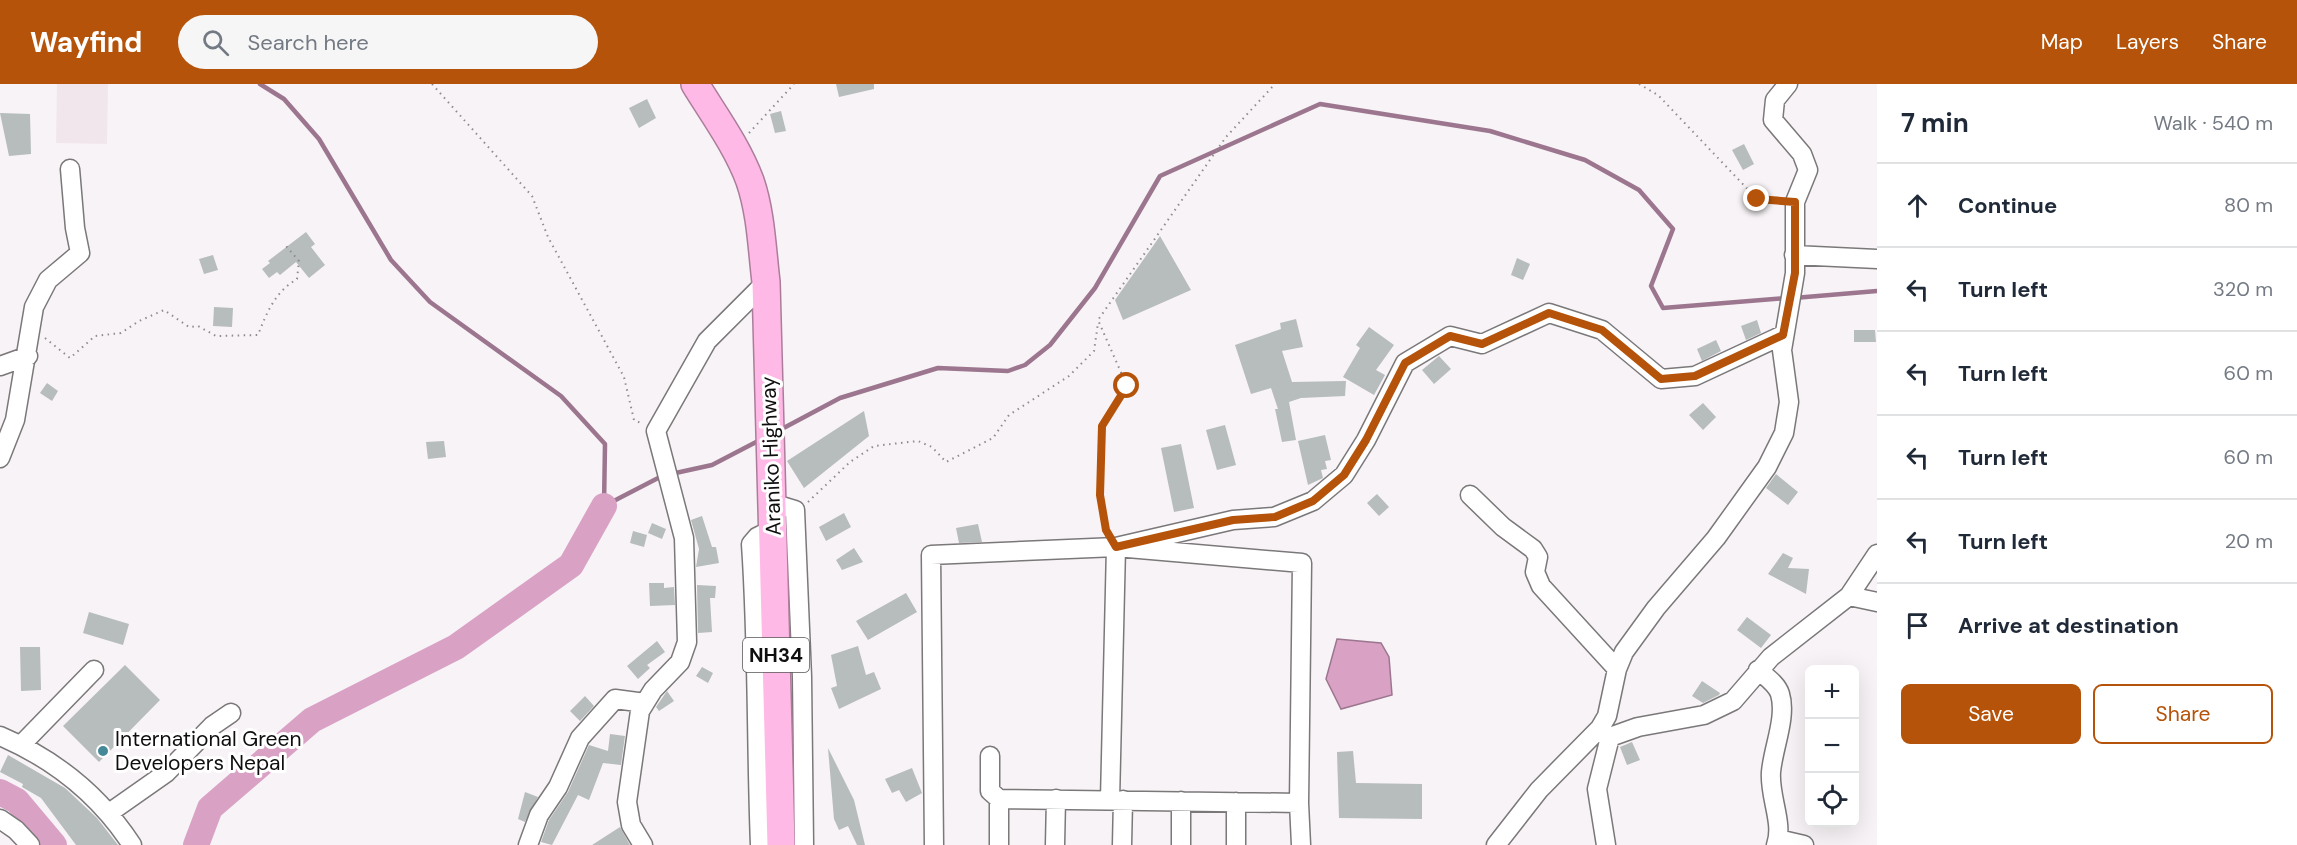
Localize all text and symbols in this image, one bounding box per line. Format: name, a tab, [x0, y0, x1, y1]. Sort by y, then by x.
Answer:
search box	[178, 15, 598, 69]
text: Wayfind	[30, 24, 142, 61]
icon: search	[199, 26, 232, 59]
text: Search here	[247, 28, 369, 57]
text: Map	[2041, 28, 2083, 56]
text: Layers	[2116, 28, 2179, 56]
text: Share	[2212, 28, 2267, 56]
text: 7 min	[1901, 106, 1969, 140]
text: Walk · 540 m	[2153, 110, 2273, 136]
route end	[1743, 185, 1769, 211]
icon: ahead	[1901, 189, 1934, 222]
text: Continue	[1958, 191, 2057, 220]
text: 80 m	[2224, 192, 2273, 218]
icon: left	[1901, 273, 1934, 306]
text: Turn left	[1958, 275, 2048, 304]
text: 320 m	[2213, 276, 2273, 302]
icon: left	[1901, 357, 1934, 390]
text: Turn left	[1958, 359, 2048, 388]
text: 60 m	[2224, 360, 2273, 386]
route start	[1113, 372, 1139, 398]
street label: Araniko Highway	[754, 375, 788, 536]
icon: left	[1901, 441, 1934, 474]
text: Turn left	[1958, 443, 2048, 472]
text: 60 m	[2224, 444, 2273, 470]
icon: left	[1901, 525, 1934, 558]
text: Turn left	[1958, 527, 2048, 556]
text: 20 m	[2225, 528, 2273, 554]
icon: arrive	[1901, 609, 1934, 642]
text: Arrive at destination	[1958, 611, 2179, 640]
road number: NH34	[743, 638, 809, 672]
map controls	[1805, 665, 1859, 827]
button: +	[1805, 665, 1859, 719]
button: Save	[1901, 684, 2081, 744]
button: Share	[2093, 684, 2273, 744]
button: −	[1805, 719, 1859, 773]
place label: International Green Developers Nepal	[115, 725, 301, 777]
marker: International Green Developers Nepal	[96, 744, 110, 758]
button: locate	[1805, 773, 1859, 827]

